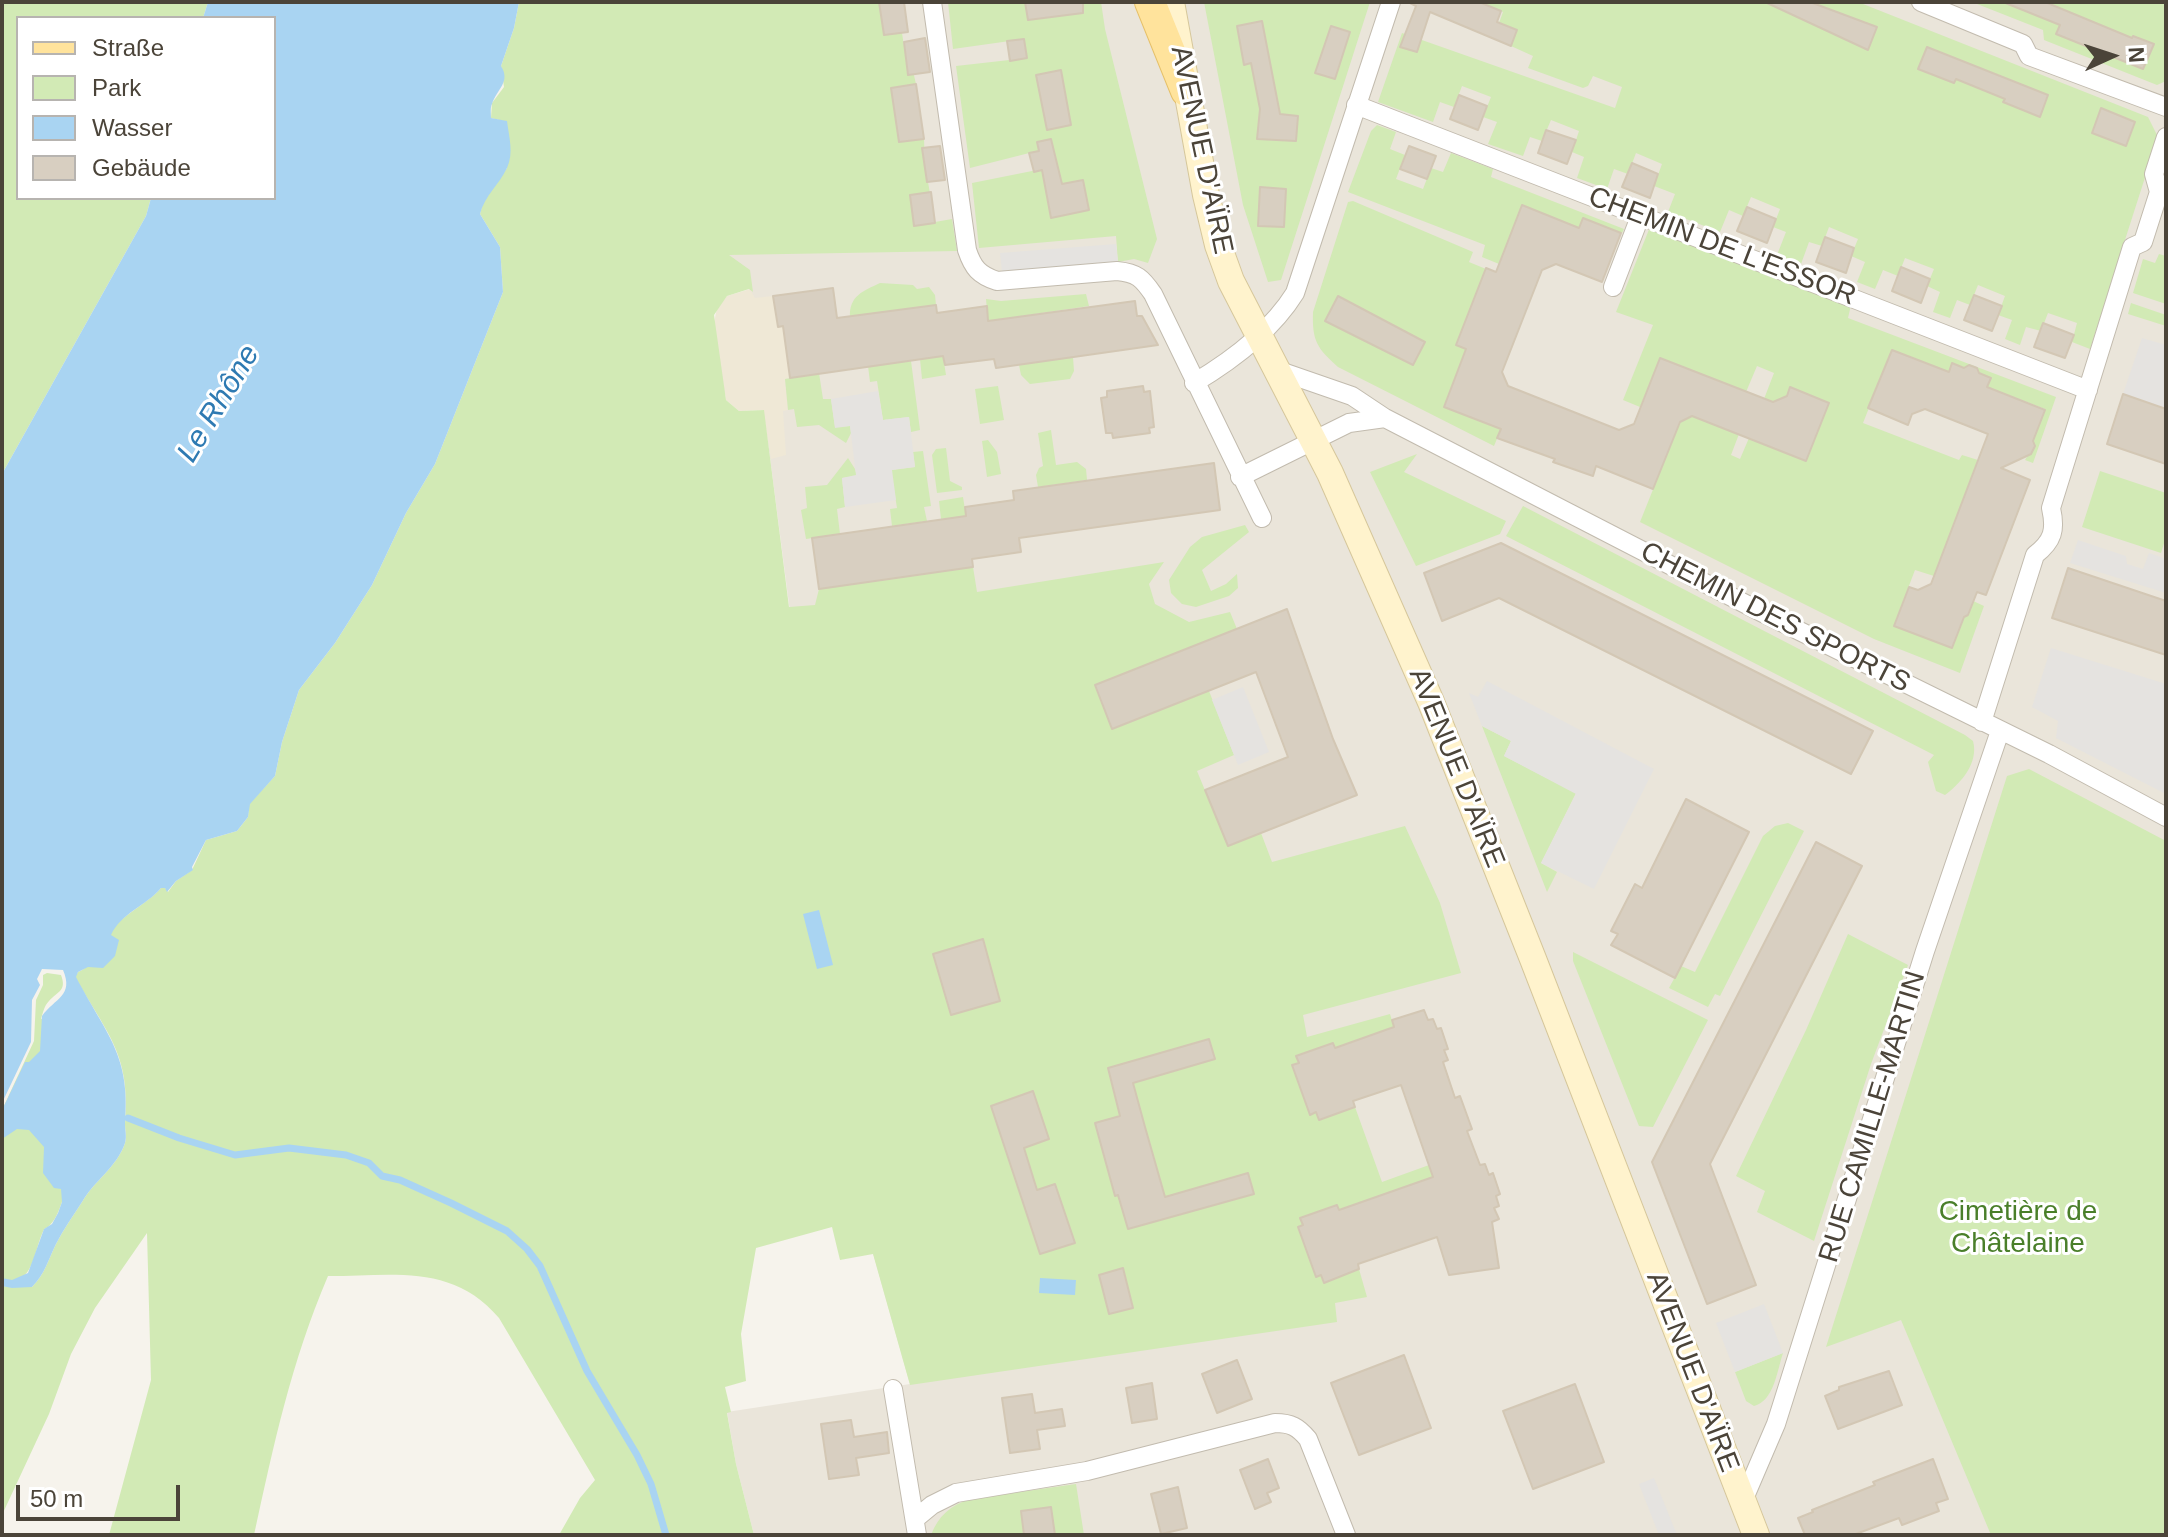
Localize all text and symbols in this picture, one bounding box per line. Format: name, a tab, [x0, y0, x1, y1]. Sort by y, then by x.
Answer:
legend	[16, 16, 276, 200]
north arrow	[2072, 16, 2152, 96]
text: Straße	[92, 34, 164, 61]
street label: AVENUE D'AÏRE	[1163, 43, 1239, 257]
text: N	[2124, 46, 2149, 63]
text: Park	[92, 74, 141, 101]
text: Wasser	[92, 114, 172, 141]
text: Gebäude	[92, 154, 191, 181]
street label: CHEMIN DE L'ESSOR	[1583, 180, 1861, 314]
water label: Le Rhône	[170, 339, 268, 469]
street label: CHEMIN DES SPORTS	[1635, 535, 1915, 701]
street label: AVENUE D'AÏRE	[1401, 664, 1511, 872]
street label: RUE CAMILLE-MARTIN	[1813, 967, 1933, 1267]
park label: Cimetière de Châtelaine	[1939, 1195, 2097, 1261]
street label: AVENUE D'AÏRE	[1638, 1267, 1746, 1477]
scale bar	[20, 1469, 184, 1519]
text: 50 m	[30, 1485, 83, 1512]

